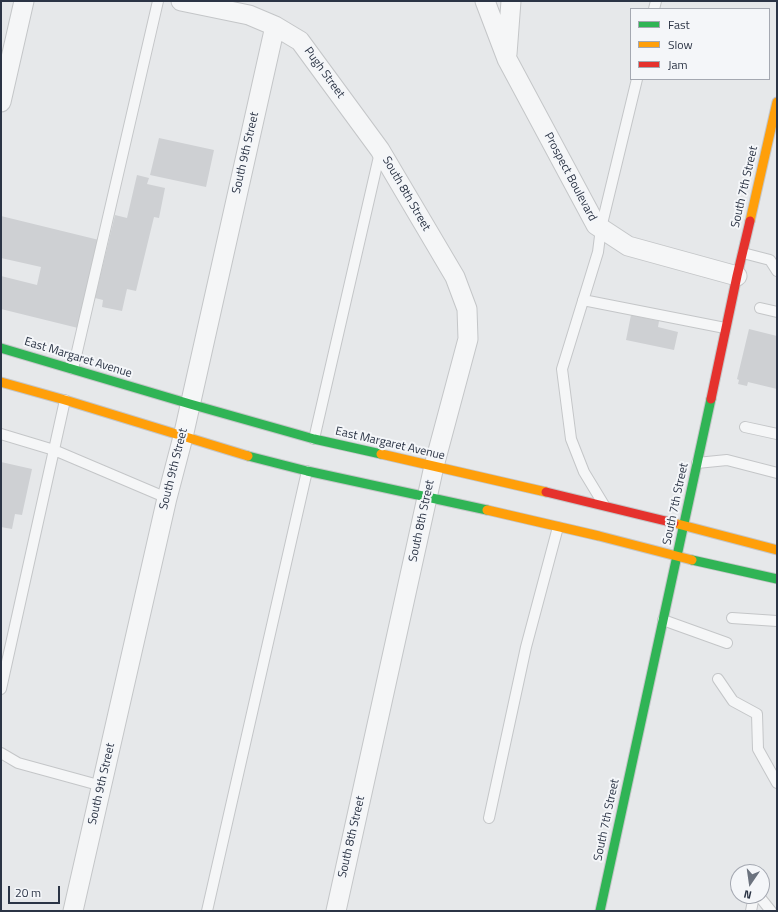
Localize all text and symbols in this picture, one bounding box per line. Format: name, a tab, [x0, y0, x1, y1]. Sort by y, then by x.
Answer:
legend	[630, 8, 770, 80]
text: Fast	[668, 15, 690, 34]
text: Slow	[668, 35, 693, 54]
street label: Pugh Street	[301, 45, 347, 101]
text: Jam	[668, 55, 688, 74]
street label: South 9th Street	[230, 111, 262, 195]
street label: Prospect Boulevard	[541, 130, 599, 224]
street label: South 7th Street	[729, 145, 761, 229]
street label: South 8th Street	[379, 154, 433, 234]
street label: East Margaret Avenue	[22, 335, 134, 381]
street label: East Margaret Avenue	[334, 424, 446, 464]
street label: South 9th Street	[157, 427, 191, 511]
street label: South 7th Street	[660, 462, 692, 546]
street label: South 8th Street	[406, 479, 438, 563]
street label: South 9th Street	[86, 742, 118, 826]
street label: South 7th Street	[591, 778, 623, 862]
street label: South 8th Street	[336, 795, 368, 879]
north arrow	[730, 864, 770, 904]
scale bar	[10, 878, 62, 904]
text: 20 m	[15, 883, 41, 902]
text: N	[742, 886, 753, 903]

